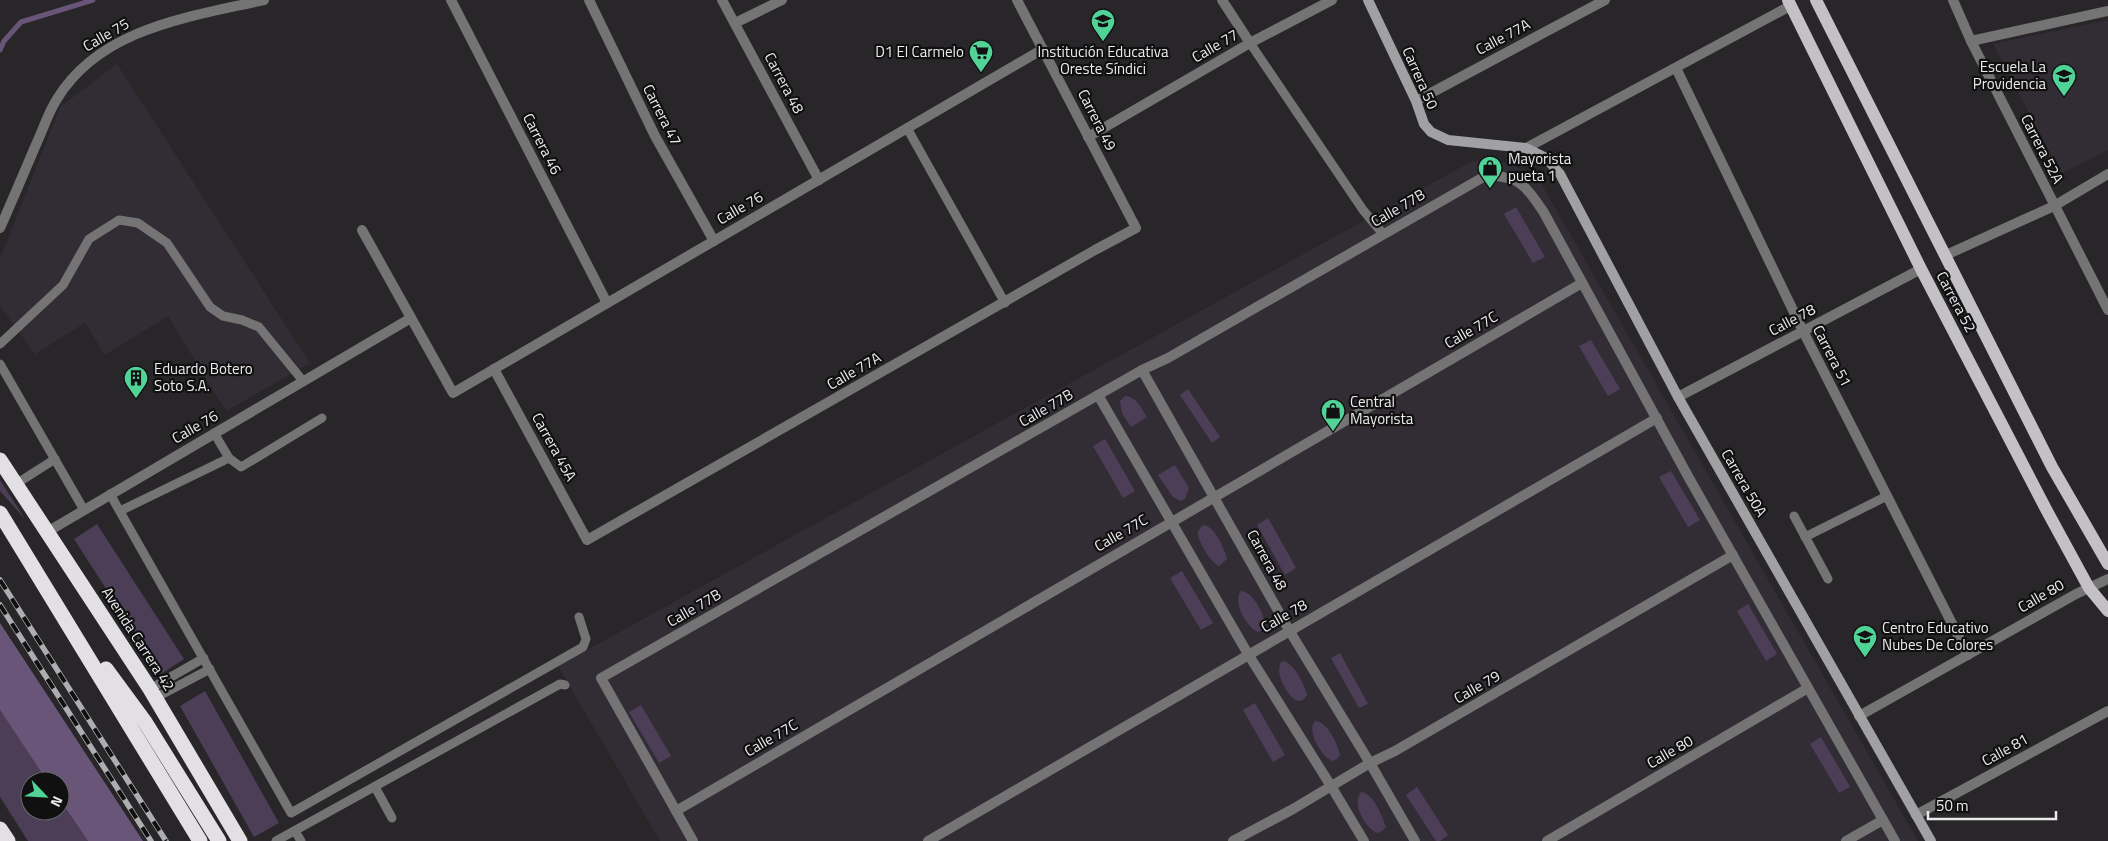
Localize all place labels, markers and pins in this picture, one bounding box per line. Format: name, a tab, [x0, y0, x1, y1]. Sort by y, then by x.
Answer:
school or university icon: Institución Educativa Oreste Síndici	[1090, 8, 1116, 42]
supermarket icon: D1 El Carmelo	[968, 39, 994, 73]
place label: D1 El Carmelo	[875, 40, 964, 63]
place label: Institución Educativa Oreste Síndici	[1038, 40, 1169, 80]
place label: Escuela La Providencia	[1973, 55, 2046, 95]
school or university icon: Escuela La Providencia	[2051, 63, 2077, 97]
place label: Mayorista pueta 1	[1508, 147, 1572, 187]
shop icon: Mayorista pueta 1	[1477, 155, 1503, 189]
place label: Eduardo Botero Soto S.A.	[154, 357, 253, 397]
building icon: Eduardo Botero Soto S.A.	[123, 365, 149, 399]
place label: Central Mayorista	[1350, 390, 1414, 430]
shop icon: Central Mayorista	[1320, 398, 1346, 432]
place label: Centro Educativo Nubes De Colores	[1882, 616, 1993, 656]
school or university icon: Centro Educativo Nubes De Colores	[1852, 624, 1878, 658]

